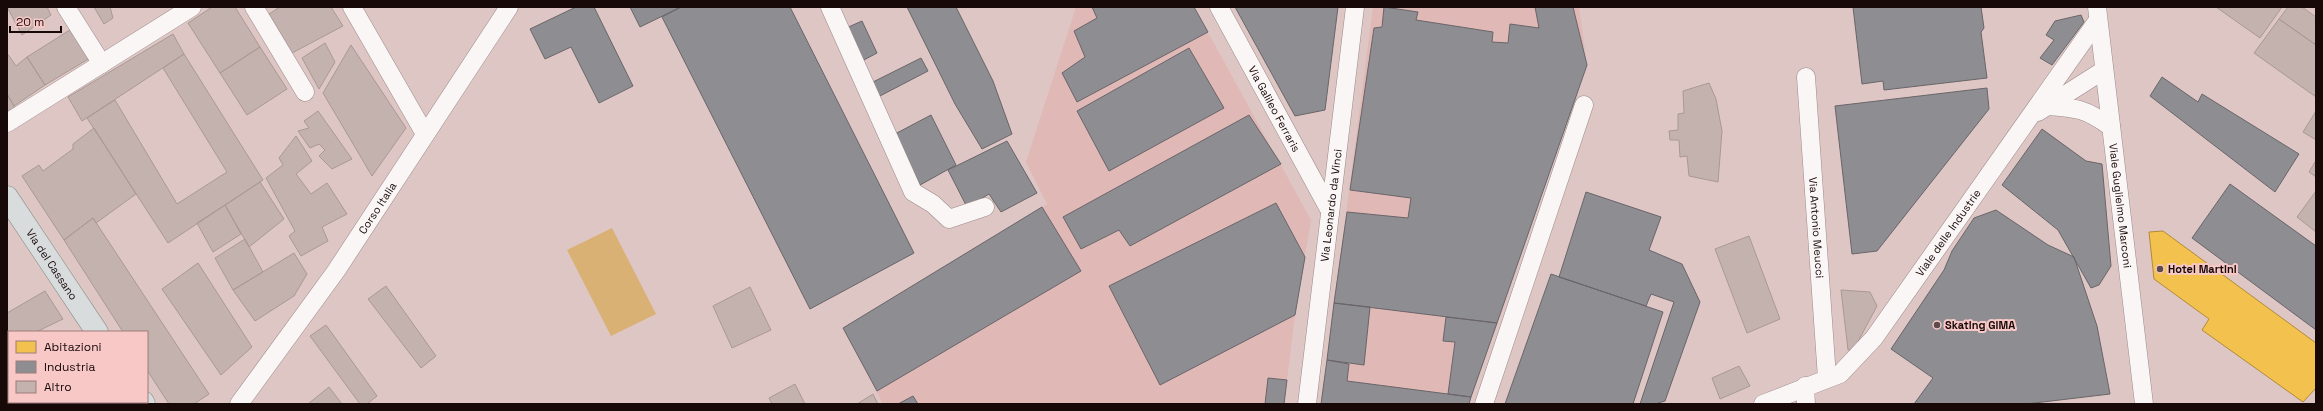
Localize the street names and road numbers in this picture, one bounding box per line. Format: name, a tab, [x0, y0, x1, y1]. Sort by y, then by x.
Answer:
street label: Via Galileo Ferraris	[1245, 63, 1304, 155]
street label: Viale Guglielmo Marconi	[2106, 143, 2135, 269]
street label: Via Leonardo da Vinci	[1317, 148, 1345, 263]
street label: Via Antonio Meucci	[1806, 177, 1827, 279]
street label: Corso Italia	[355, 179, 400, 237]
street label: Viale delle Industrie	[1913, 186, 1984, 279]
street label: Via del Cassano	[23, 226, 81, 303]

